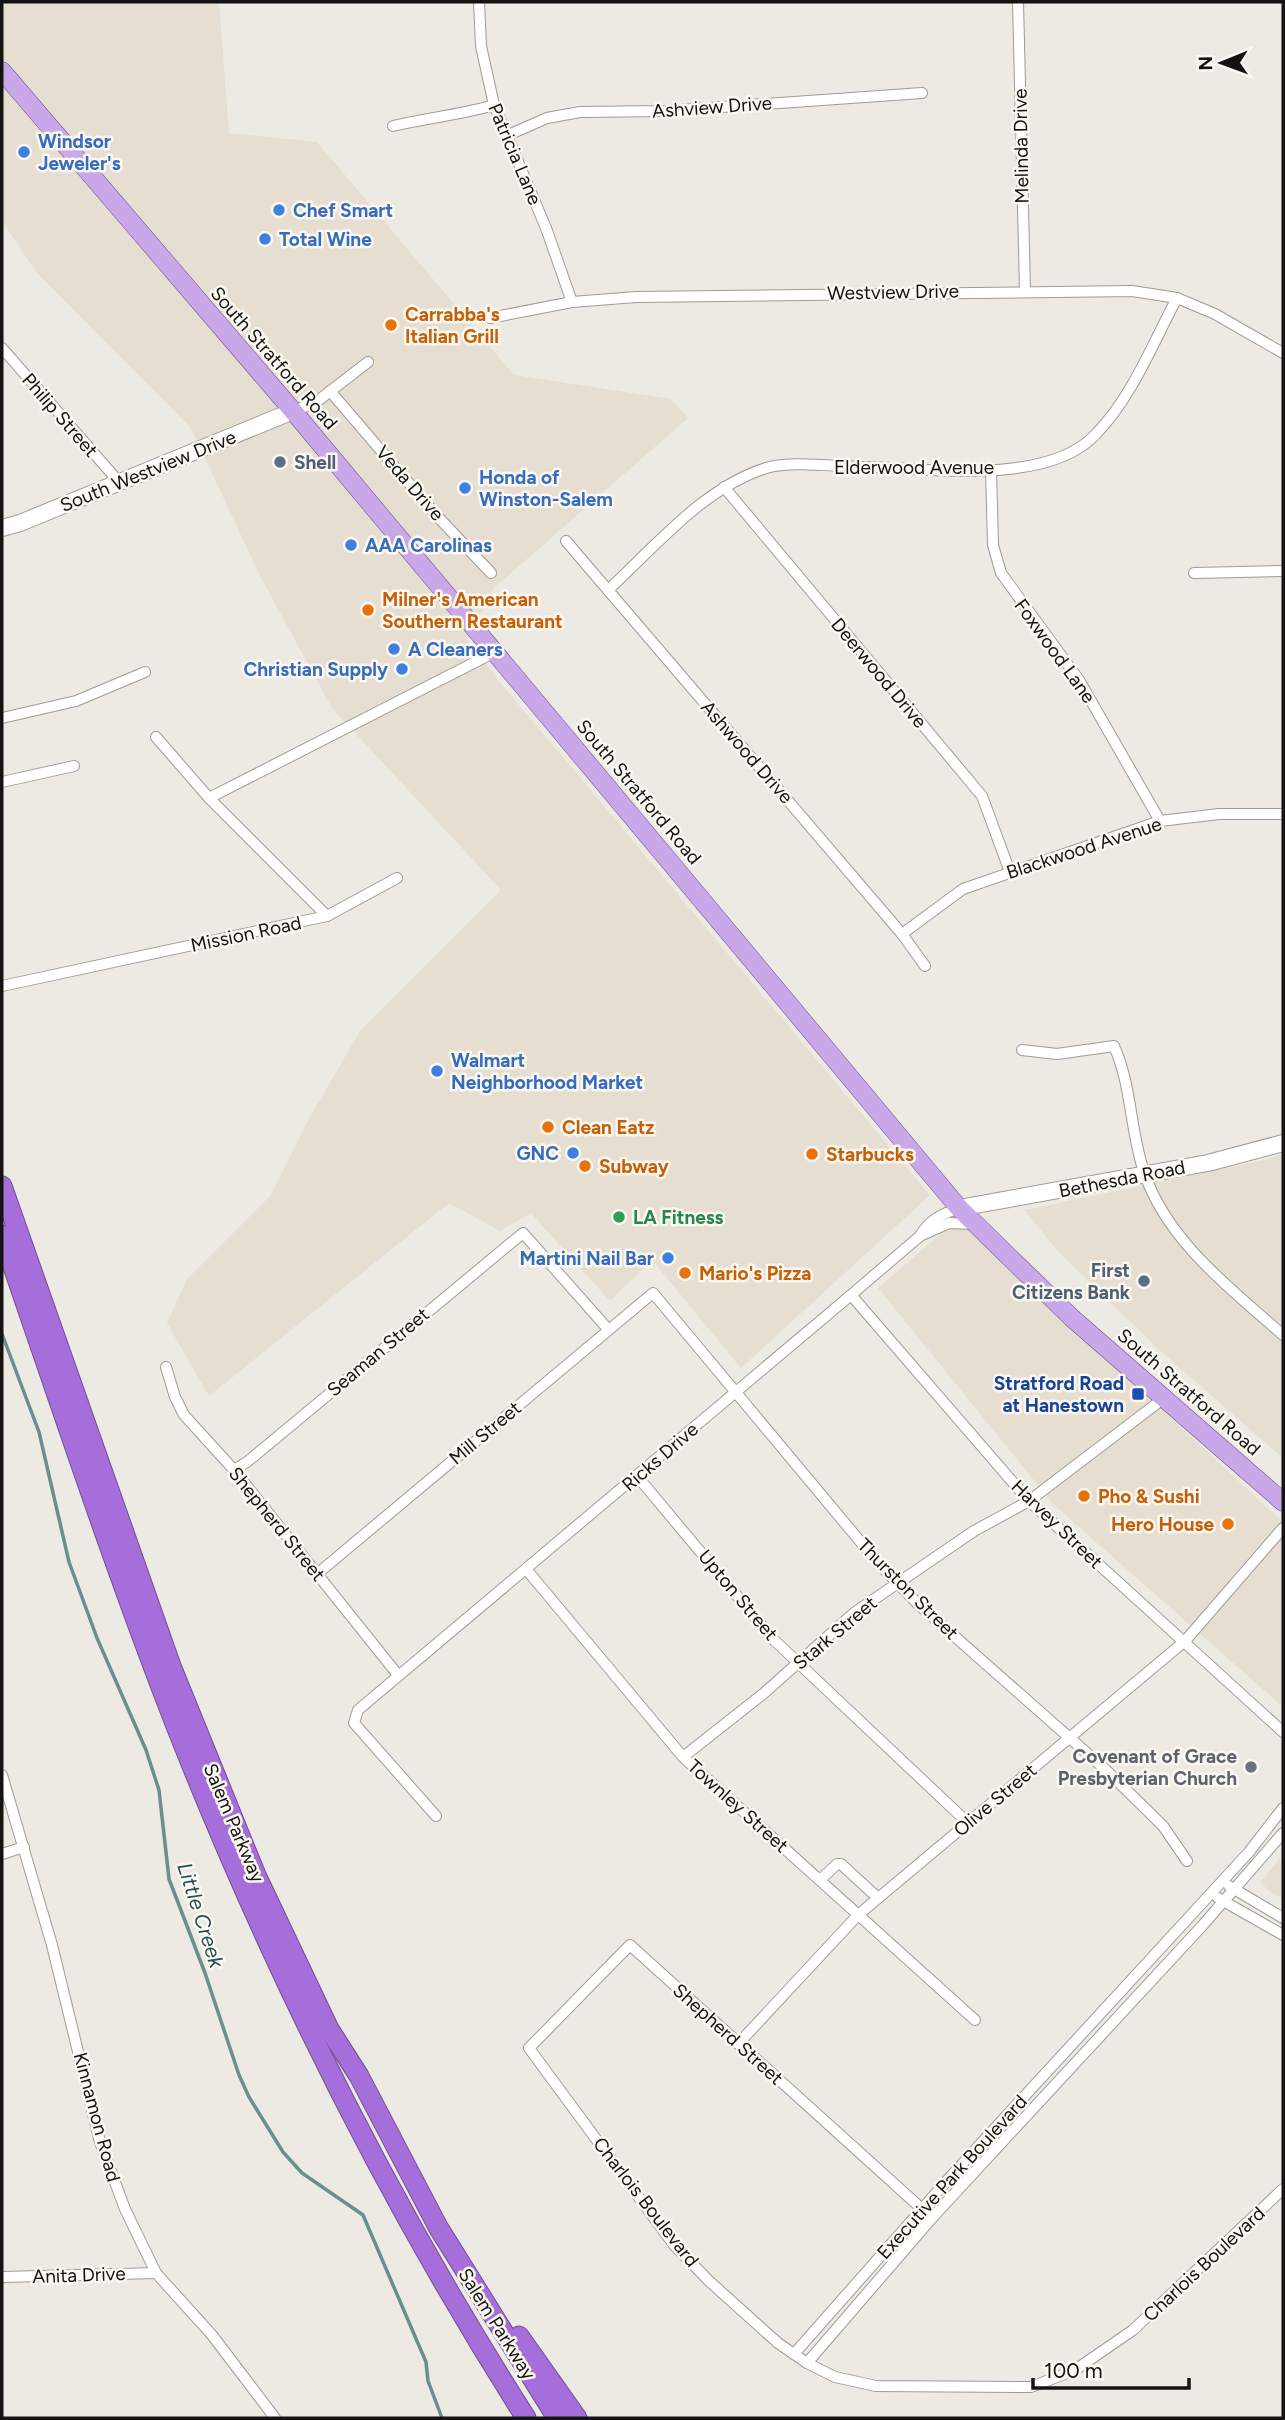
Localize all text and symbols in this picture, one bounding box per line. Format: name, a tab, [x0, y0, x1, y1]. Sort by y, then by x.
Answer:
north arrow	[1187, 28, 1257, 98]
text: N	[1194, 56, 1217, 71]
street label: Melinda Drive	[1008, 88, 1034, 204]
street label: Ashview Drive	[651, 91, 773, 123]
street label: Patricia Lane	[483, 100, 547, 208]
place label: Windsor Jeweler's	[38, 130, 121, 175]
marker: Windsor Jeweler's	[16, 144, 32, 160]
place label: Chef Smart	[293, 199, 394, 222]
marker: Chef Smart	[271, 202, 287, 218]
place label: Total Wine	[279, 228, 372, 251]
marker: Total Wine	[257, 231, 273, 247]
street label: Westview Drive	[827, 279, 959, 305]
street label: South Stratford Road	[206, 282, 342, 434]
place label: Carrabba's Italian Grill	[405, 303, 500, 348]
marker: Carrabba's Italian Grill	[383, 317, 399, 333]
street label: Philip Street	[17, 368, 103, 462]
street label: South Westview Drive	[57, 425, 239, 517]
street label: Veda Drive	[371, 441, 449, 525]
place label: Shell	[294, 451, 336, 474]
marker: Shell	[272, 454, 288, 470]
street label: Elderwood Avenue	[834, 456, 994, 479]
place label: Honda of Winston-Salem	[479, 466, 613, 511]
marker: Honda of Winston-Salem	[457, 480, 473, 496]
place label: AAA Carolinas	[365, 534, 492, 557]
marker: AAA Carolinas	[343, 537, 359, 553]
place label: Milner's American Southern Restaurant	[382, 588, 563, 633]
street label: Foxwood Lane	[1009, 594, 1101, 708]
marker: Milner's American Southern Restaurant	[360, 602, 376, 618]
street label: Deerwood Drive	[826, 613, 932, 733]
place label: A Cleaners	[408, 638, 503, 661]
marker: A Cleaners	[386, 641, 402, 657]
place label: Christian Supply	[244, 658, 388, 681]
marker: Christian Supply	[394, 661, 410, 677]
street label: Ashwood Drive	[696, 696, 798, 808]
street label: South Stratford Road	[572, 715, 706, 869]
street label: Blackwood Avenue	[1004, 812, 1164, 884]
street label: Mission Road	[189, 911, 303, 957]
place label: Walmart Neighborhood Market	[451, 1049, 644, 1094]
marker: Walmart Neighborhood Market	[429, 1063, 445, 1079]
place label: Clean Eatz	[562, 1116, 654, 1139]
marker: Clean Eatz	[540, 1119, 556, 1135]
place label: GNC	[516, 1142, 559, 1165]
place label: Starbucks	[826, 1143, 914, 1166]
marker: GNC	[565, 1145, 581, 1161]
marker: Starbucks	[804, 1146, 820, 1162]
place label: Subway	[599, 1155, 669, 1178]
street label: Bethesda Road	[1057, 1155, 1187, 1203]
marker: Subway	[577, 1158, 593, 1174]
place label: LA Fitness	[633, 1206, 724, 1229]
marker: LA Fitness	[611, 1209, 627, 1225]
place label: Martini Nail Bar	[520, 1247, 654, 1270]
marker: Martini Nail Bar	[660, 1250, 676, 1266]
place label: First Citizens Bank	[1012, 1259, 1131, 1304]
place label: Mario's Pizza	[699, 1262, 811, 1285]
marker: Mario's Pizza	[677, 1265, 693, 1281]
marker: First Citizens Bank	[1136, 1273, 1152, 1289]
street label: Seaman Street	[322, 1303, 434, 1401]
street label: South Stratford Road	[1113, 1324, 1265, 1460]
place label: Stratford Road at Hanestown	[994, 1372, 1124, 1417]
marker: Stratford Road at Hanestown	[1130, 1386, 1146, 1402]
street label: Mill Street	[444, 1396, 526, 1470]
street label: Ricks Drive	[617, 1418, 703, 1496]
street label: Shepherd Street	[224, 1462, 330, 1586]
street label: Harvey Street	[1007, 1475, 1107, 1573]
place label: Pho & Sushi	[1098, 1485, 1200, 1508]
marker: Pho & Sushi	[1076, 1488, 1092, 1504]
place label: Hero House	[1111, 1513, 1214, 1536]
marker: Hero House	[1220, 1516, 1236, 1532]
street label: Thurston Street	[853, 1534, 963, 1644]
street label: Upton Street	[693, 1545, 783, 1645]
street label: Stark Street	[789, 1591, 881, 1675]
place label: Covenant of Grace Presbyterian Church	[1058, 1745, 1237, 1790]
street label: Townley Street	[683, 1755, 793, 1857]
street label: Olive Street	[949, 1759, 1041, 1841]
marker: Covenant of Grace Presbyterian Church	[1243, 1759, 1259, 1775]
street label: Salem Parkway	[199, 1760, 269, 1886]
water label: Little Creek	[172, 1859, 230, 1971]
street label: Shepherd Street	[668, 1979, 788, 2089]
street label: Kinnamon Road	[69, 2050, 125, 2184]
street label: Executive Park Boulevard	[872, 2090, 1032, 2264]
street label: Charlois Boulevard	[588, 2133, 704, 2271]
street label: Charlois Boulevard	[1138, 2202, 1270, 2326]
street label: Anita Drive	[32, 2262, 126, 2288]
street label: Salem Parkway	[454, 2264, 540, 2384]
scale bar	[1033, 2346, 1189, 2390]
text: 100 m	[1044, 2358, 1103, 2383]

